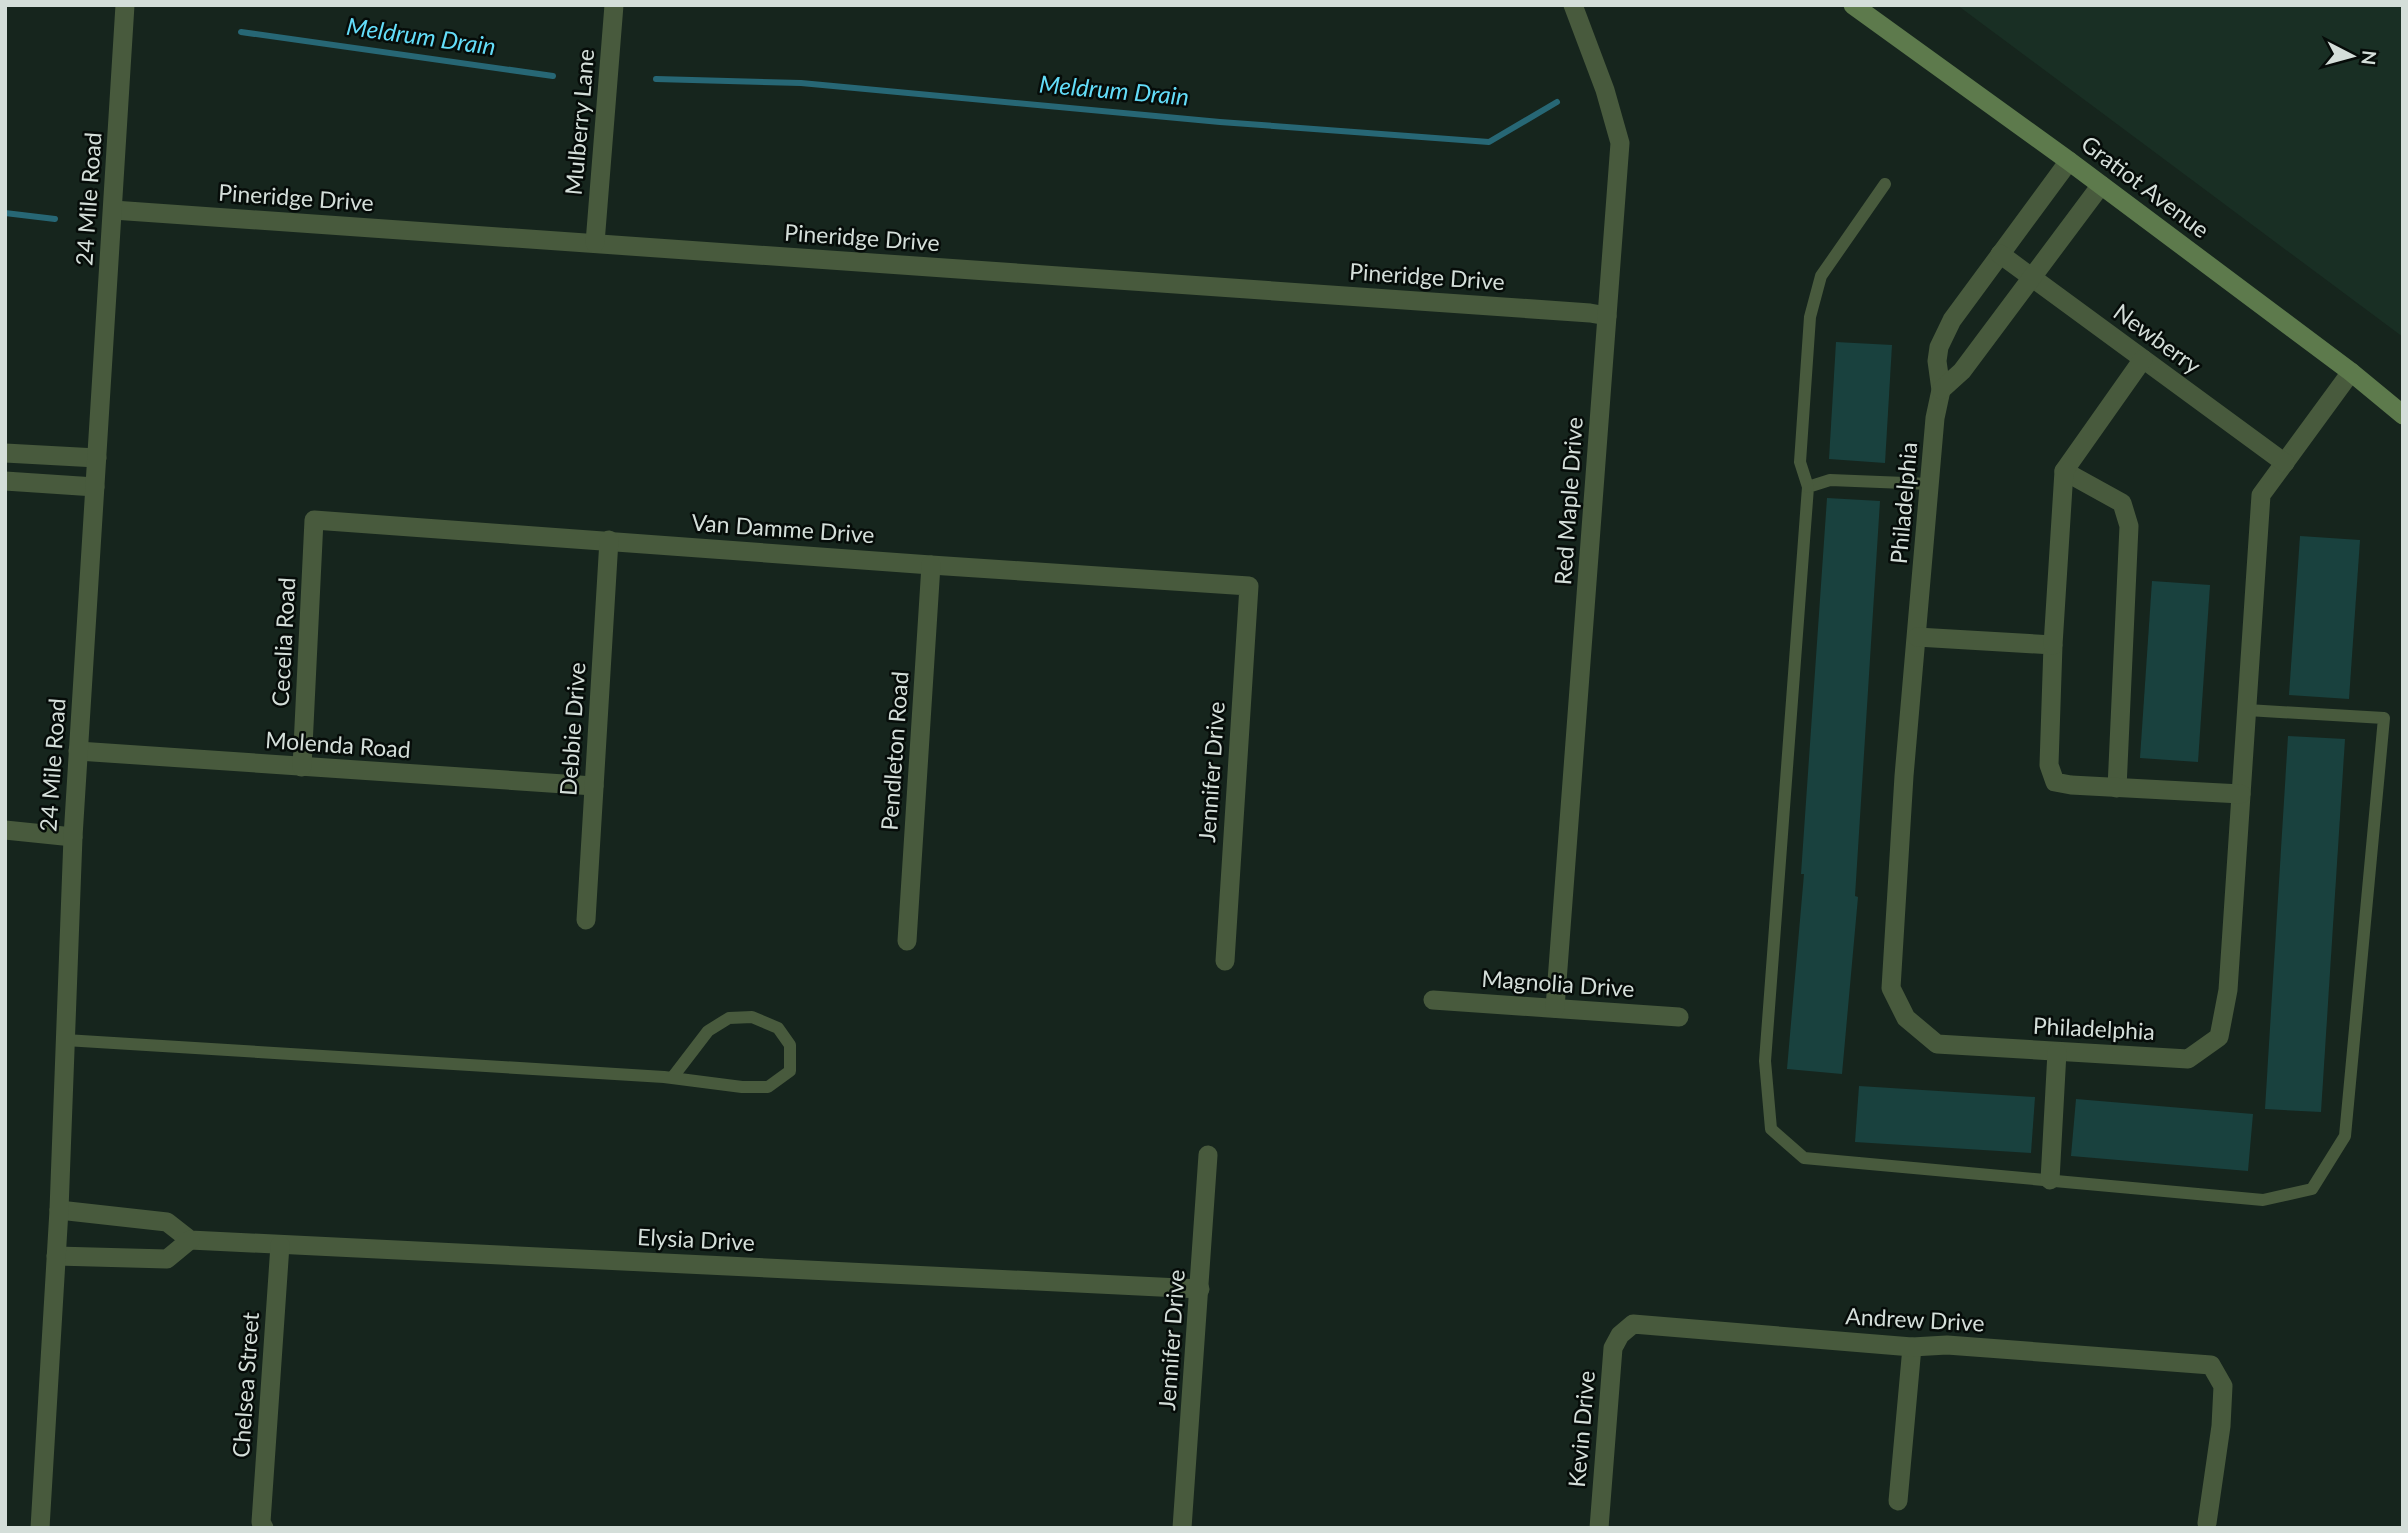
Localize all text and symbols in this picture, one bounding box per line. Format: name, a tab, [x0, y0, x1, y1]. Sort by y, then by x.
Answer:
water label: Meldrum Drain	[345, 11, 498, 60]
north arrow	[2317, 21, 2387, 91]
street label: Mulberry Lane	[559, 48, 599, 196]
text: N	[2357, 49, 2382, 66]
water label: Meldrum Drain	[1038, 69, 1190, 110]
street label: Gratiot Avenue	[2076, 129, 2215, 243]
street label: 24 Mile Road	[69, 131, 107, 267]
street label: Pineridge Drive	[217, 178, 375, 216]
street label: Pineridge Drive	[783, 218, 941, 256]
street label: Pineridge Drive	[1348, 257, 1506, 295]
street label: Newberry	[2109, 297, 2207, 379]
street label: Red Maple Drive	[1548, 416, 1588, 586]
street label: Philadelphia	[1884, 441, 1922, 565]
street label: Van Damme Drive	[691, 508, 876, 548]
street label: Cecelia Road	[266, 577, 300, 707]
street label: Debbie Drive	[553, 661, 591, 797]
street label: Pendleton Road	[874, 670, 914, 831]
street label: 24 Mile Road	[33, 697, 71, 833]
street label: Jennifer Drive	[1192, 701, 1230, 843]
street label: Molenda Road	[264, 725, 412, 763]
street label: Magnolia Drive	[1481, 964, 1636, 1002]
street label: Philadelphia	[2032, 1011, 2156, 1045]
street label: Elysia Drive	[636, 1222, 756, 1256]
street label: Jennifer Drive	[1152, 1269, 1190, 1411]
street label: Andrew Drive	[1845, 1301, 1985, 1337]
street label: Chelsea Street	[226, 1311, 264, 1459]
street label: Kevin Drive	[1562, 1369, 1600, 1489]

